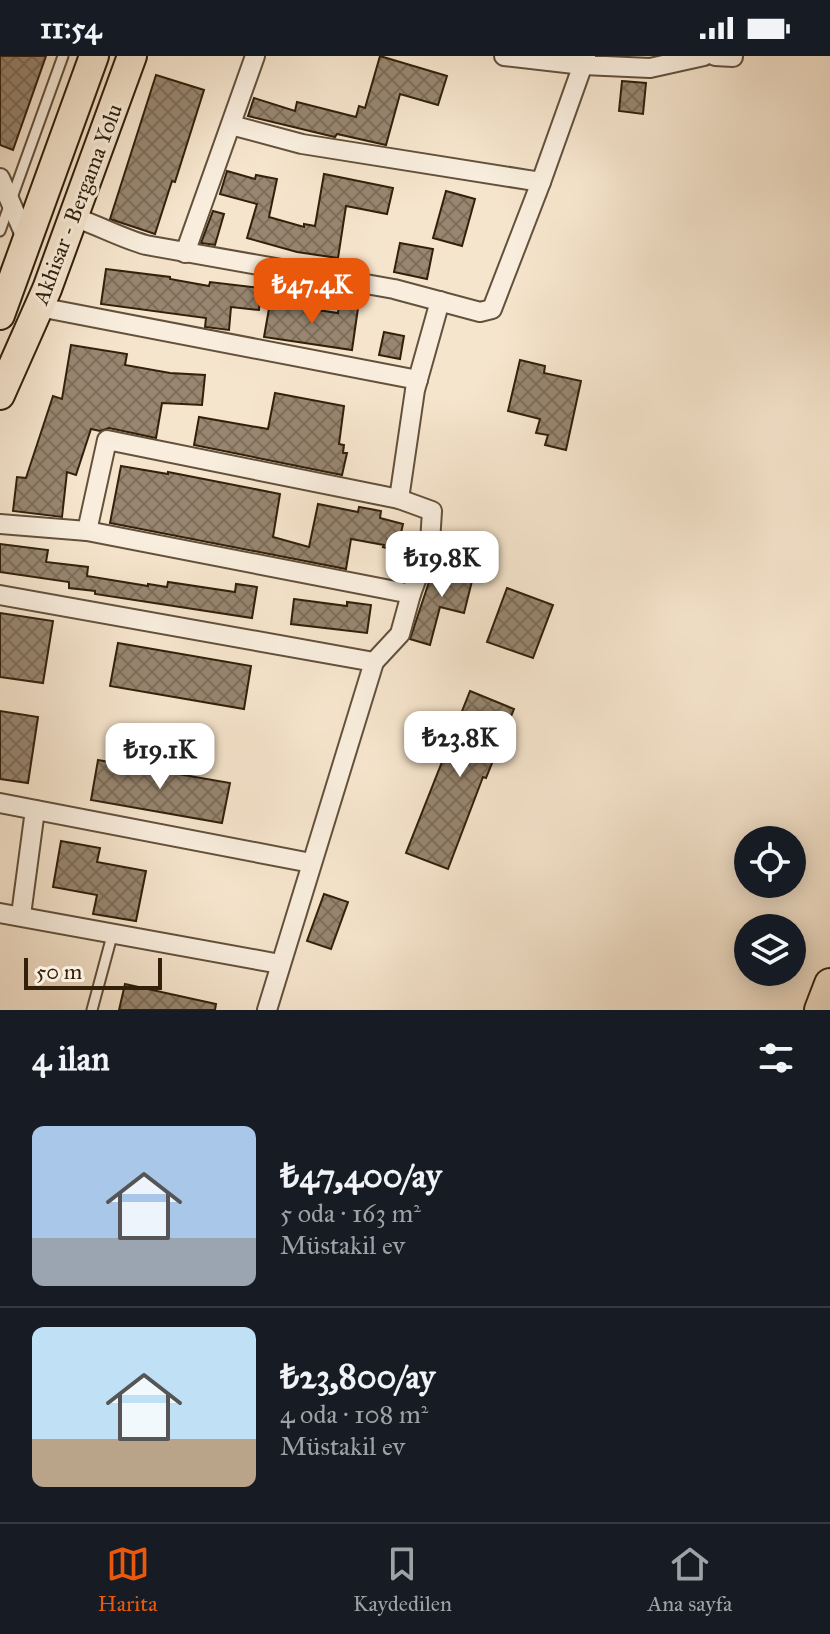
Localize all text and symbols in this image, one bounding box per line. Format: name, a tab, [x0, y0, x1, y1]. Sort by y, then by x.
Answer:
text: 11:54	[40, 10, 101, 46]
street label: Akhisar - Bergama Yolu	[26, 100, 128, 309]
pin: ₺47.4K	[247, 258, 377, 326]
text: ₺47.4K	[272, 268, 352, 300]
pin: ₺19.8K	[377, 531, 507, 599]
text: ₺19.8K	[404, 541, 480, 573]
pin: ₺23.8K	[395, 711, 525, 779]
text: ₺23.8K	[422, 721, 498, 753]
pin: ₺19.1K	[95, 723, 225, 791]
text: ₺19.1K	[123, 733, 197, 765]
map controls	[734, 826, 806, 986]
button: locate	[734, 826, 806, 898]
button: layers	[734, 914, 806, 986]
scale bar	[24, 954, 162, 990]
text: 50 m	[36, 958, 82, 985]
icon: filters	[754, 1036, 798, 1080]
text: 4 ilan	[32, 1038, 110, 1079]
text: ₺47,400/ay	[280, 1155, 442, 1196]
icon: home	[96, 1158, 192, 1254]
text: 5 oda · 163 m²	[280, 1197, 421, 1229]
text: Müstakil ev	[280, 1229, 405, 1261]
text: ₺23,800/ay	[280, 1356, 435, 1397]
icon: home	[96, 1359, 192, 1455]
text: 4 oda · 108 m²	[280, 1398, 428, 1430]
text: Müstakil ev	[280, 1430, 405, 1462]
tab: Harita	[98, 1542, 157, 1617]
tab: Kaydedilen	[353, 1542, 452, 1617]
tab: Ana sayfa	[647, 1542, 732, 1617]

